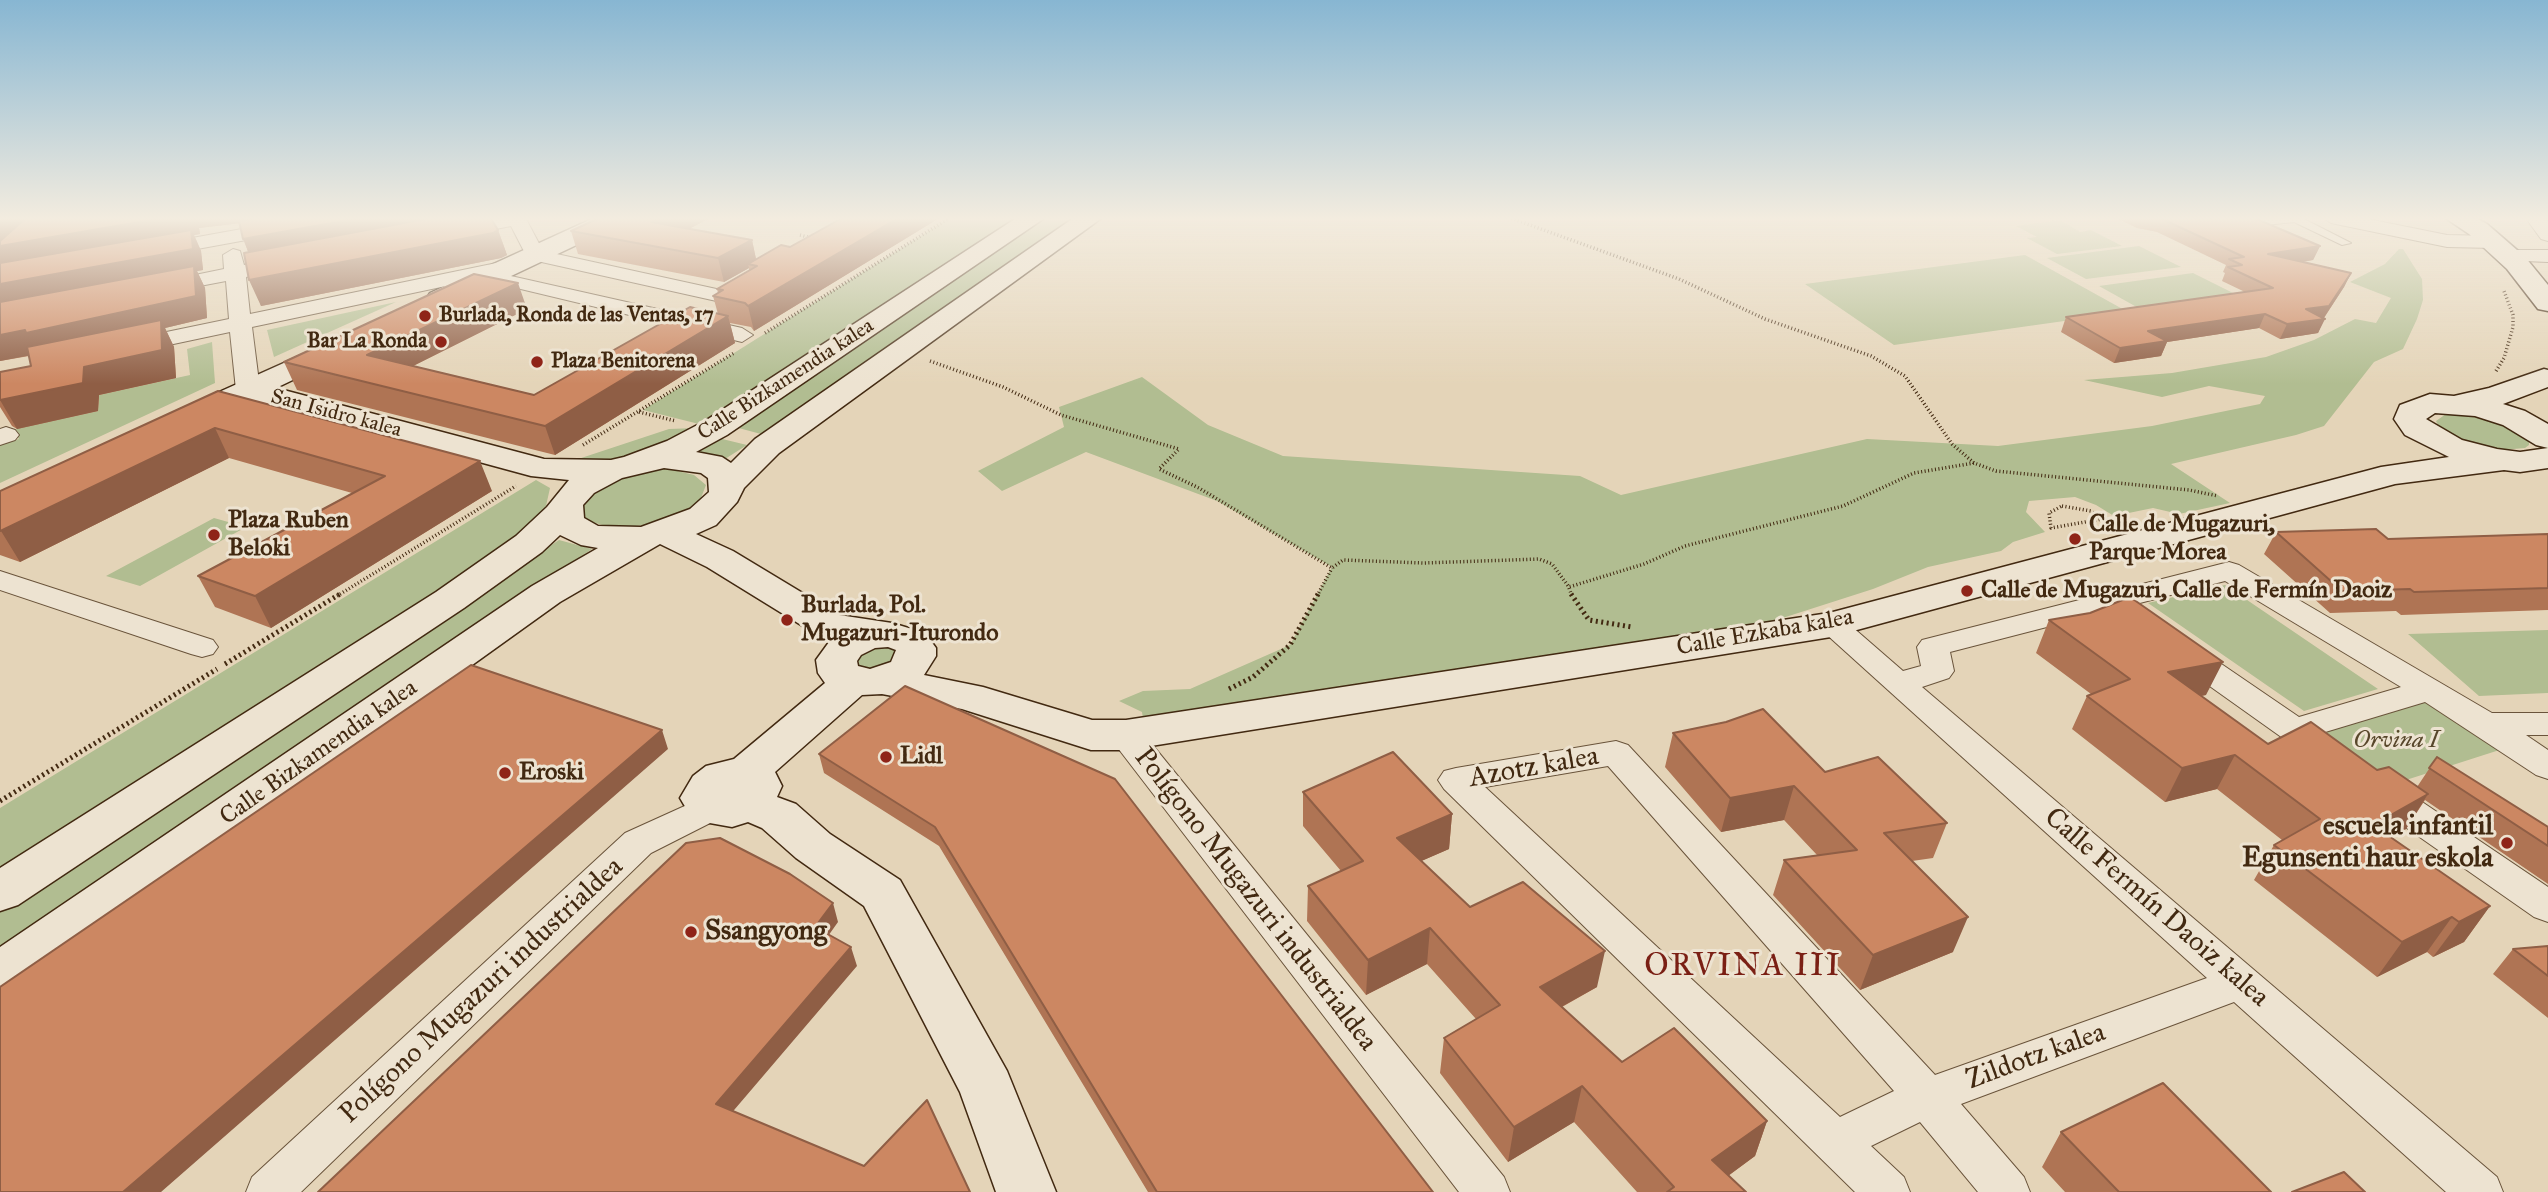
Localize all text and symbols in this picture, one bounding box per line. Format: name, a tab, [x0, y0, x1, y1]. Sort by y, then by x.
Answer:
place label: Burlada, Ronda de las Ventas, 17	[439, 303, 714, 329]
marker: Burlada, Ronda de las Ventas, 17	[417, 308, 433, 324]
street label: Calle Bizkamendia kalea	[693, 314, 879, 446]
place label: Bar La Ronda	[307, 329, 427, 355]
marker: Bar La Ronda	[433, 334, 449, 350]
place label: Plaza Benitorena	[551, 349, 695, 375]
marker: Plaza Benitorena	[529, 354, 545, 370]
street label: San Isidro kalea	[268, 384, 404, 444]
place label: Plaza Ruben Beloki	[228, 507, 349, 563]
place label: Calle de Mugazuri, Parque Morea	[2089, 511, 2275, 567]
marker: Plaza Ruben Beloki	[206, 527, 222, 543]
marker: Calle de Mugazuri, Parque Morea	[2067, 531, 2083, 547]
place label: Calle de Mugazuri, Calle de Fermín Daoiz	[1981, 577, 2392, 605]
marker: Calle de Mugazuri, Calle de Fermín Daoiz	[1959, 583, 1975, 599]
place label: Burlada, Pol. Mugazuri-Iturondo	[801, 592, 998, 648]
street label: Calle Ezkaba kalea	[1674, 603, 1856, 663]
marker: Burlada, Pol. Mugazuri-Iturondo	[779, 612, 795, 628]
street label: Calle Bizkamendia kalea	[215, 674, 423, 832]
park label: Orvina I	[2354, 727, 2438, 755]
street label: Azotz kalea	[1467, 740, 1601, 796]
street label: Polígono Mugazuri industrialdea	[1126, 742, 1384, 1058]
place label: Lidl	[900, 743, 943, 771]
marker: Lidl	[878, 749, 894, 765]
place label: Eroski	[519, 759, 584, 787]
marker: Eroski	[497, 765, 513, 781]
street label: Calle Fermín Daoiz kalea	[2037, 801, 2275, 1015]
place label: escuela infantil Egunsenti haur eskola	[2242, 810, 2493, 876]
marker: escuela infantil Egunsenti haur eskola	[2499, 835, 2515, 851]
street label: Polígono Mugazuri industrialdea	[333, 851, 631, 1131]
place label: Ssangyong	[705, 915, 827, 949]
marker: Ssangyong	[683, 924, 699, 940]
district label: ORVINA III	[1646, 948, 1840, 986]
street label: Zildotz kalea	[1962, 1016, 2110, 1098]

